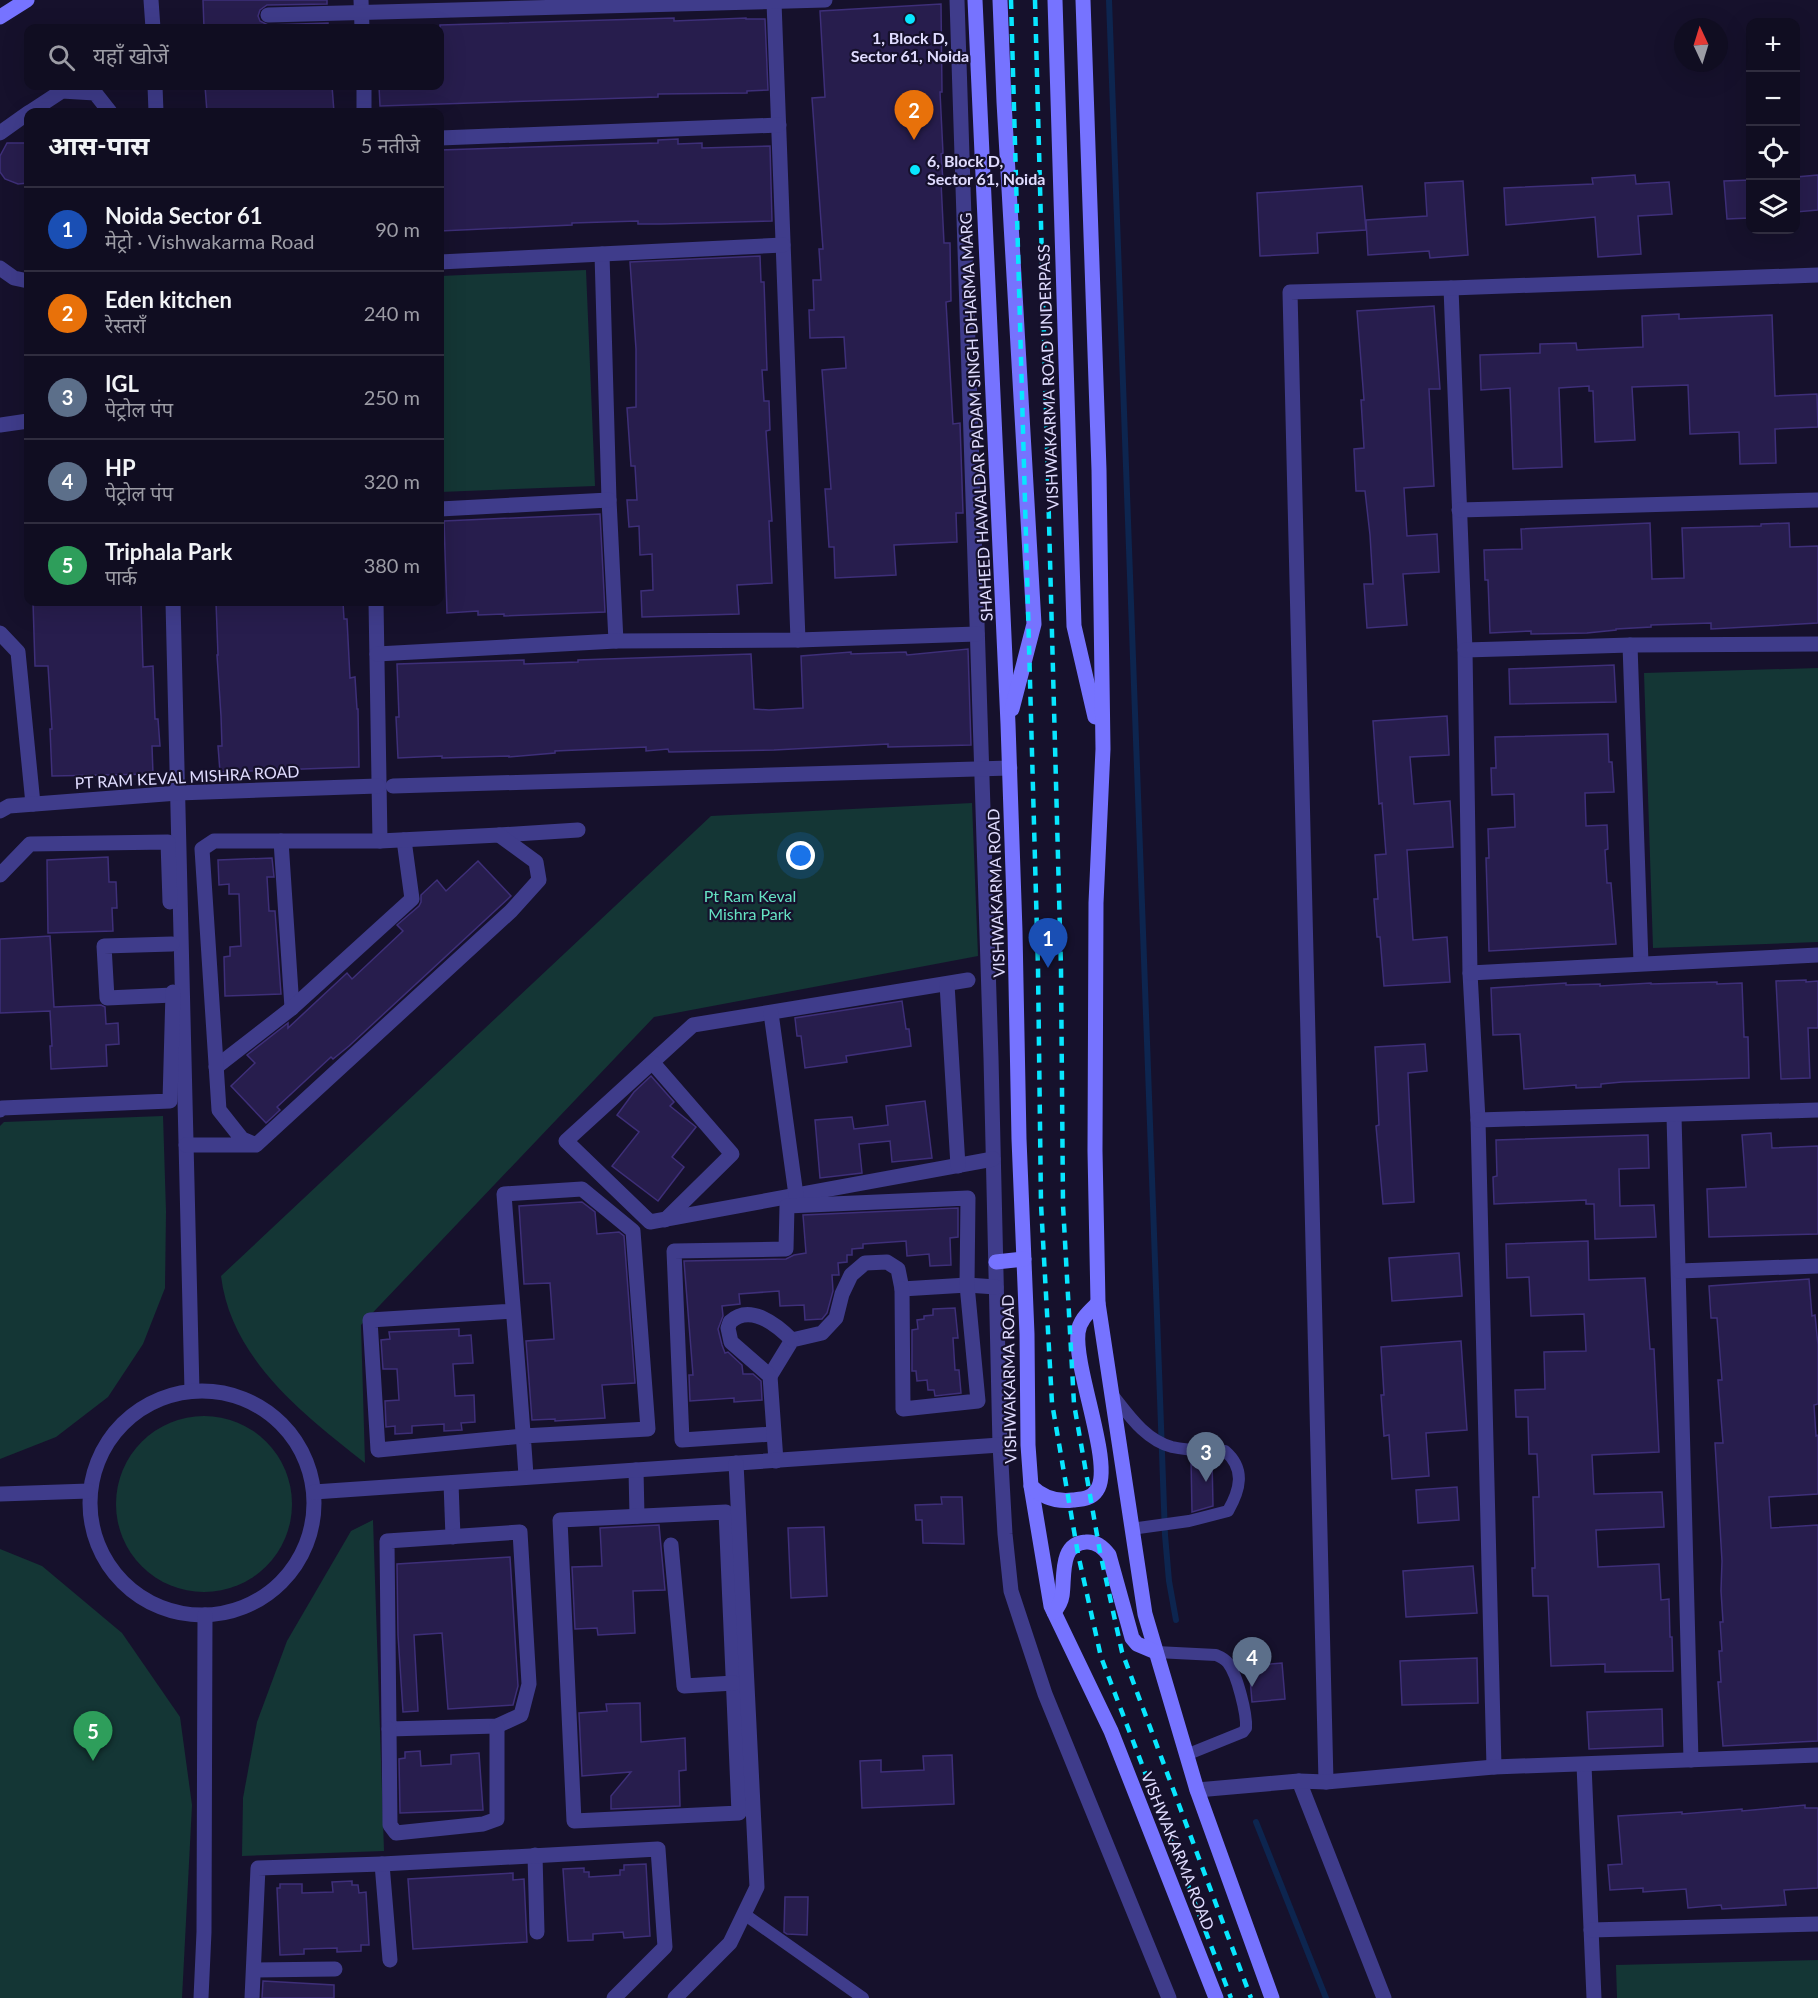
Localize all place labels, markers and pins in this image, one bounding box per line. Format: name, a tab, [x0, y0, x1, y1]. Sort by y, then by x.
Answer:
marker: 1, Block D, Sector 61, Noida	[903, 12, 917, 26]
place label: 1, Block D, Sector 61, Noida	[851, 28, 969, 65]
pin: 2	[894, 90, 934, 140]
place label: 6, Block D, Sector 61, Noida	[927, 151, 1045, 188]
marker: 6, Block D, Sector 61, Noida	[908, 163, 922, 177]
pin: 1	[1028, 918, 1068, 968]
pin: 3	[1186, 1432, 1226, 1482]
pin: 4	[1232, 1638, 1272, 1687]
pin: 5	[74, 1712, 112, 1761]

